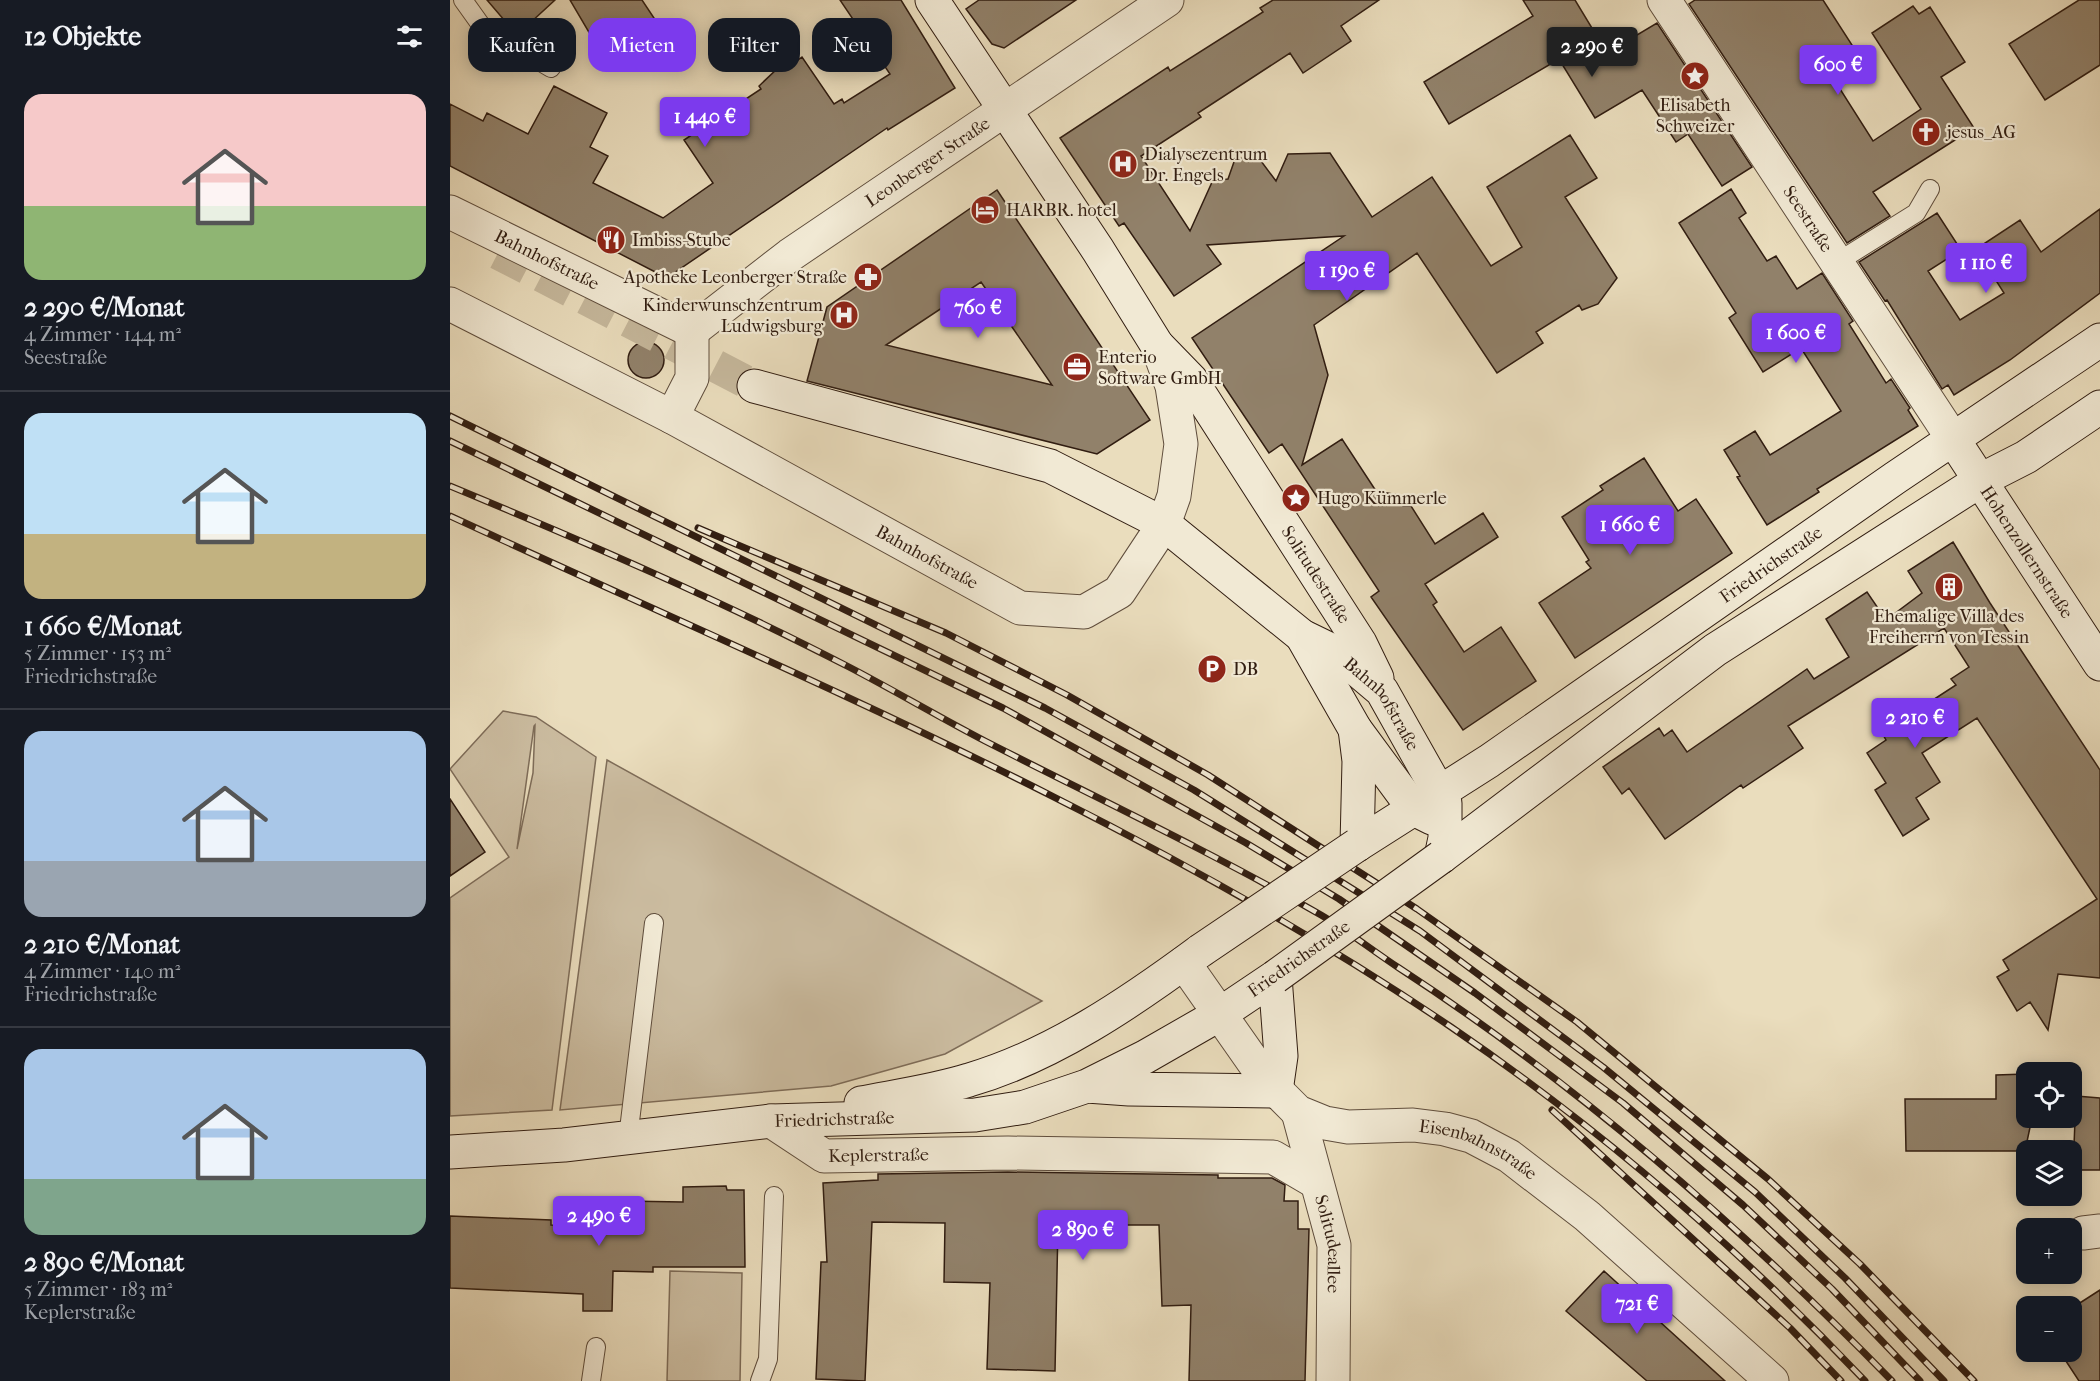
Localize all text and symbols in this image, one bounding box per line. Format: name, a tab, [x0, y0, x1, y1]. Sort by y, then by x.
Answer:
chip: Kaufen	[468, 18, 576, 72]
chip: Mieten	[588, 18, 696, 72]
chip: Filter	[708, 18, 800, 72]
chip: Neu	[812, 18, 892, 72]
icon: filters	[393, 20, 426, 53]
text: 12 Objekte	[24, 21, 141, 52]
pin: 2 290 €	[1537, 27, 1647, 78]
text: 2 290 €	[1561, 35, 1623, 58]
pin: 600 €	[1796, 45, 1880, 96]
text: 600 €	[1813, 53, 1863, 76]
place icon: Elisabeth Schweizer	[1679, 60, 1711, 92]
place label: Elisabeth Schweizer	[1656, 95, 1735, 137]
pin: 1 440 €	[650, 97, 760, 148]
text: 1 440 €	[674, 105, 736, 128]
street label: Leonberger Straße	[861, 112, 994, 212]
church icon: jesus_AG	[1910, 116, 1942, 148]
place label: jesus_AG	[1945, 122, 2016, 143]
icon: home	[171, 133, 279, 241]
place label: Dialysezentrum Dr. Engels	[1144, 144, 1268, 186]
hospital icon: Dialysezentrum Dr. Engels	[1107, 148, 1139, 180]
street label: Seestraße	[1779, 182, 1838, 256]
hotel icon: HARBR. hotel	[969, 194, 1001, 226]
place label: HARBR. hotel	[1006, 200, 1117, 221]
restaurant icon: Imbiss-Stube	[595, 224, 627, 256]
street label: Bahnhofstraße	[491, 225, 603, 294]
place label: Imbiss-Stube	[632, 230, 731, 251]
pin: 1 110 €	[1931, 243, 2041, 294]
pin: 1 190 €	[1292, 251, 1402, 302]
text: 1 110 €	[1960, 251, 2012, 274]
text: 1 190 €	[1319, 259, 1375, 282]
pharmacy icon: Apotheke Leonberger Straße	[852, 261, 884, 293]
place label: Apotheke Leonberger Straße	[623, 267, 847, 288]
pin: 760 €	[936, 288, 1020, 339]
text: 2 290 €/Monat	[24, 292, 185, 323]
place label: Kinderwunschzentrum Ludwigsburg	[643, 295, 823, 337]
text: 760 €	[954, 296, 1002, 319]
hospital icon: Kinderwunschzentrum Ludwigsburg	[828, 299, 860, 331]
pin: 1 600 €	[1741, 313, 1851, 364]
text: 1 600 €	[1766, 321, 1826, 344]
text: 4 Zimmer · 144 m²	[24, 323, 181, 346]
text: Seestraße	[24, 346, 107, 369]
place label: Enterio Software GmbH	[1098, 347, 1222, 389]
office icon: Enterio Software GmbH	[1061, 351, 1093, 383]
icon: home	[171, 452, 279, 560]
place icon: Hugo Kümmerle	[1280, 482, 1312, 514]
street label: Hohenzollernstraße	[1976, 482, 2078, 622]
place label: Hugo Kümmerle	[1317, 488, 1447, 509]
pin: 1 660 €	[1575, 505, 1685, 556]
text: 1 660 €	[1600, 513, 1660, 536]
street label: Bahnhofstraße	[872, 520, 982, 594]
street label: Solitudestraße	[1277, 522, 1355, 627]
street label: Friedrichstraße	[1716, 522, 1826, 607]
building icon: Ehemalige Villa des Freiherrn von Tessin	[1933, 571, 1965, 603]
place label: Ehemalige Villa des Freiherrn von Tessin	[1869, 606, 2030, 648]
text: 1 660 €/Monat	[24, 611, 182, 642]
text: 5 Zimmer · 153 m²	[24, 642, 171, 665]
parking icon: DB	[1196, 653, 1228, 685]
street label: Bahnhofstraße	[1339, 653, 1424, 754]
place label: DB	[1233, 659, 1258, 680]
text: Friedrichstraße	[24, 665, 157, 688]
pin: 2 210 €	[1860, 698, 1970, 749]
text: 2 210 €	[1885, 706, 1945, 729]
icon: home	[171, 770, 279, 878]
street label: Friedrichstraße	[1244, 916, 1354, 1002]
text: 2 210 €/Monat	[24, 929, 180, 960]
text: 4 Zimmer · 140 m²	[24, 960, 180, 983]
text: Friedrichstraße	[24, 983, 157, 1006]
map controls	[2016, 1062, 2082, 1362]
button: locate	[2016, 1062, 2082, 1128]
icon: home	[171, 1088, 279, 1196]
street label: Friedrichstraße	[774, 1107, 895, 1131]
street label: Eisenbahnstraße	[1418, 1115, 1541, 1184]
button: layers	[2016, 1140, 2082, 1206]
street label: Keplerstraße	[828, 1144, 929, 1166]
street label: Solitudeallee	[1310, 1192, 1345, 1293]
pin: 2 490 €	[544, 1196, 654, 1247]
text: 2 490 €	[567, 1204, 631, 1227]
pin: 2 890 €	[1028, 1210, 1138, 1261]
text: 2 890 €	[1052, 1218, 1114, 1241]
button: +	[2016, 1218, 2082, 1284]
text: 2 890 €/Monat	[24, 1247, 184, 1278]
text: 5 Zimmer · 183 m²	[24, 1278, 173, 1301]
pin: 721 €	[1595, 1284, 1679, 1335]
text: 721 €	[1615, 1292, 1659, 1315]
button: −	[2016, 1296, 2082, 1362]
text: Keplerstraße	[24, 1301, 136, 1324]

